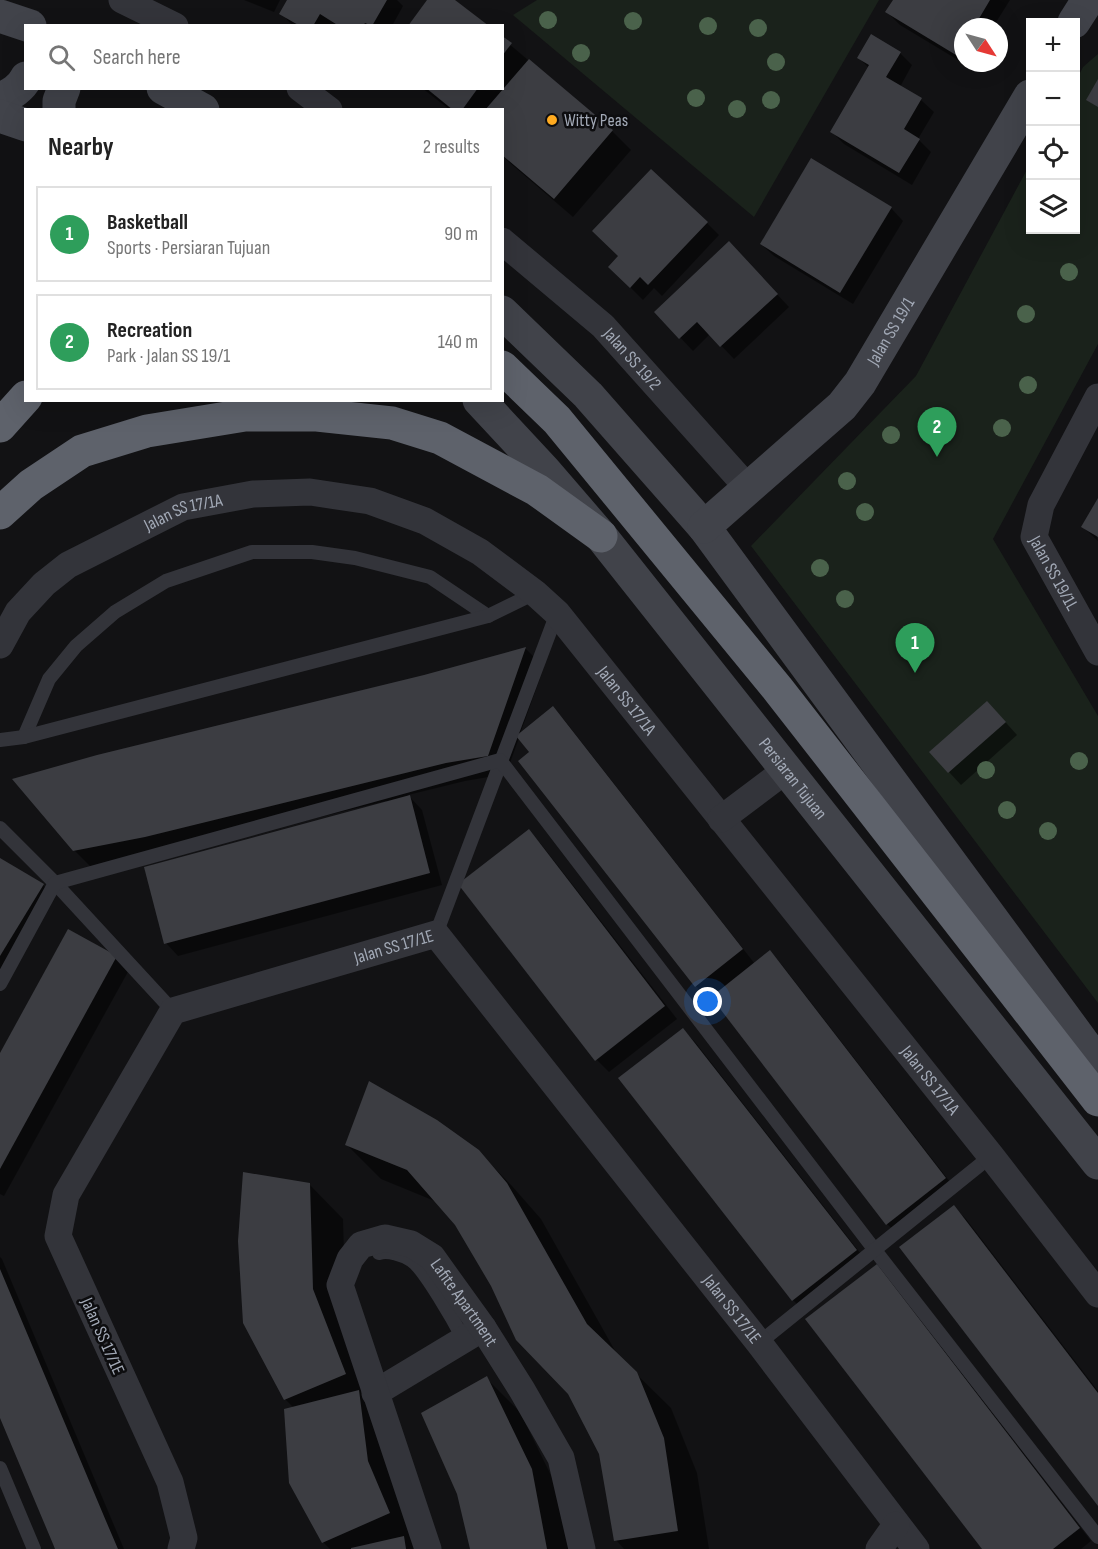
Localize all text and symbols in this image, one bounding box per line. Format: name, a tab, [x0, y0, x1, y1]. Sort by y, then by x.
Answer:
north arrow	[954, 18, 1008, 72]
map controls	[1026, 18, 1080, 234]
button: +	[1026, 18, 1080, 72]
search box	[24, 24, 504, 90]
icon: search	[45, 41, 78, 74]
text: Search here	[93, 44, 180, 71]
button: −	[1026, 72, 1080, 126]
place label: Witty Peas	[564, 110, 628, 131]
marker: Witty Peas	[545, 113, 559, 127]
button: locate	[1026, 126, 1080, 180]
text: Nearby	[48, 132, 114, 163]
text: 2 results	[423, 135, 480, 159]
button: layers	[1026, 180, 1080, 234]
text: Basketball	[107, 209, 188, 236]
text: 1	[66, 222, 73, 246]
text: 90 m	[444, 222, 478, 246]
text: Sports · Persiaran Tujuan	[107, 236, 270, 260]
street label: Jalan SS 19/1	[862, 293, 920, 370]
text: Recreation	[107, 317, 192, 344]
street label: Jalan SS 19/2	[598, 323, 665, 395]
text: 2	[65, 330, 74, 354]
text: 140 m	[438, 330, 478, 354]
text: Park · Jalan SS 19/1	[107, 344, 230, 368]
pin: 2	[918, 408, 956, 457]
street label: Jalan SS 17/1A	[140, 490, 225, 536]
street label: Jalan SS 19/1L	[1024, 531, 1083, 614]
pin: 1	[896, 624, 934, 673]
street label: Jalan SS 17/1A	[592, 661, 661, 740]
street label: Persiaran Tujuan	[754, 734, 831, 824]
street label: Jalan SS 17/1E	[351, 925, 436, 969]
your location	[693, 987, 722, 1016]
street label: Jalan SS 17/1A	[895, 1041, 964, 1119]
street label: Lafite Apartment	[426, 1255, 502, 1351]
street label: Jalan SS 17/1E	[698, 1270, 765, 1348]
street label: Jalan SS 17/1E	[76, 1294, 129, 1378]

